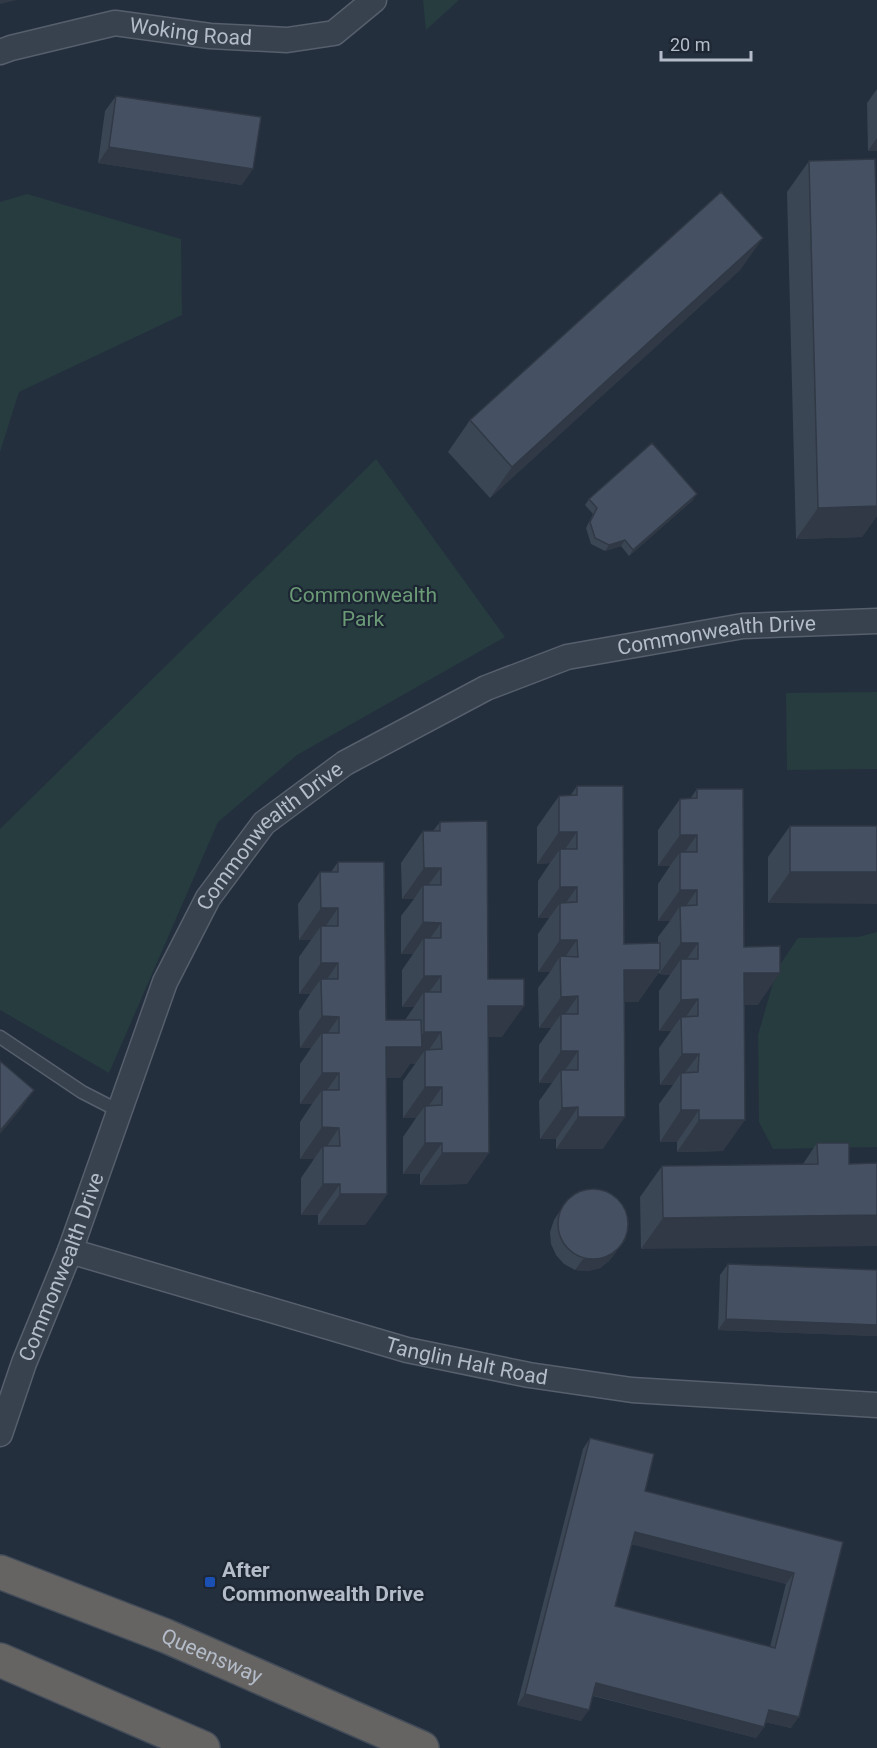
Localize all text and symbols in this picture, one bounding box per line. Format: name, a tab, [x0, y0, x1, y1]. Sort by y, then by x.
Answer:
street label: Woking Road	[128, 13, 252, 50]
scale bar	[661, 24, 751, 62]
text: 20 m	[670, 34, 710, 55]
park label: Commonwealth Park	[289, 583, 437, 631]
street label: Commonwealth Drive	[615, 611, 816, 660]
street label: Commonwealth Drive	[192, 757, 347, 914]
street label: Commonwealth Drive	[14, 1170, 109, 1365]
street label: Tanglin Halt Road	[383, 1332, 549, 1390]
place label: After Commonwealth Drive	[222, 1558, 424, 1606]
marker: After Commonwealth Drive	[203, 1575, 217, 1589]
street label: Queensway	[158, 1623, 266, 1689]

